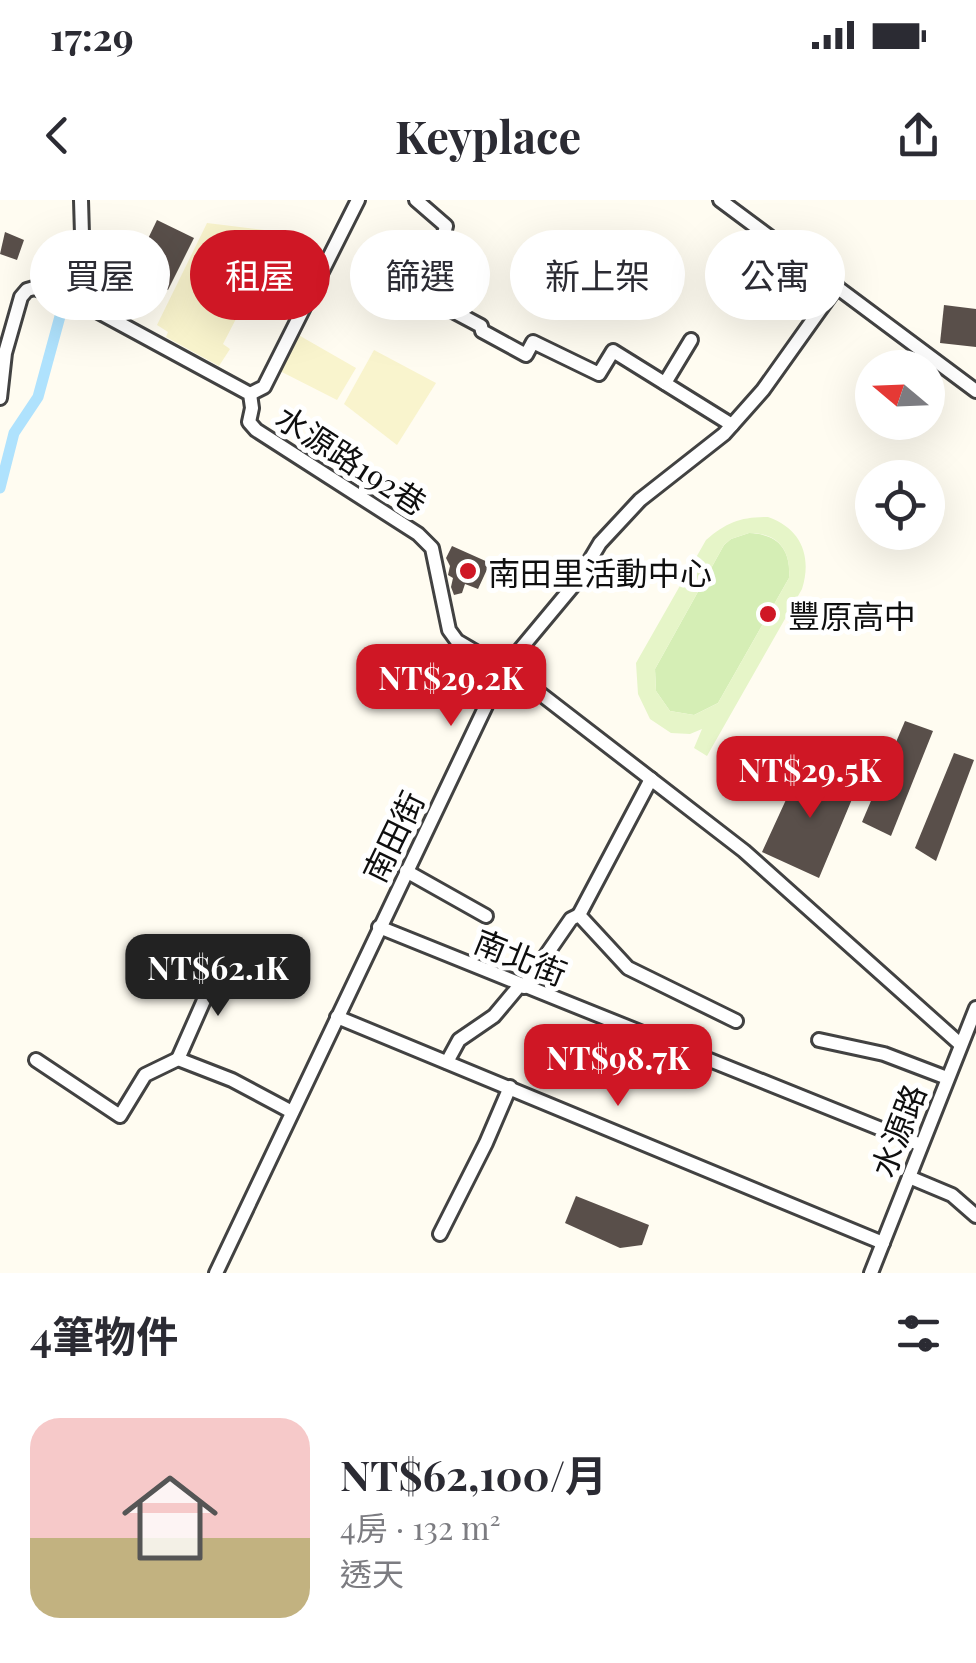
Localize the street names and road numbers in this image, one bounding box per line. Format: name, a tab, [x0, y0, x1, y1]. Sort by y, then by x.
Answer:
street label: 水源路192巷	[268, 394, 436, 524]
street label: 南田街	[352, 783, 432, 889]
street label: 南北街	[468, 918, 574, 994]
street label: 水源路	[860, 1077, 934, 1183]

